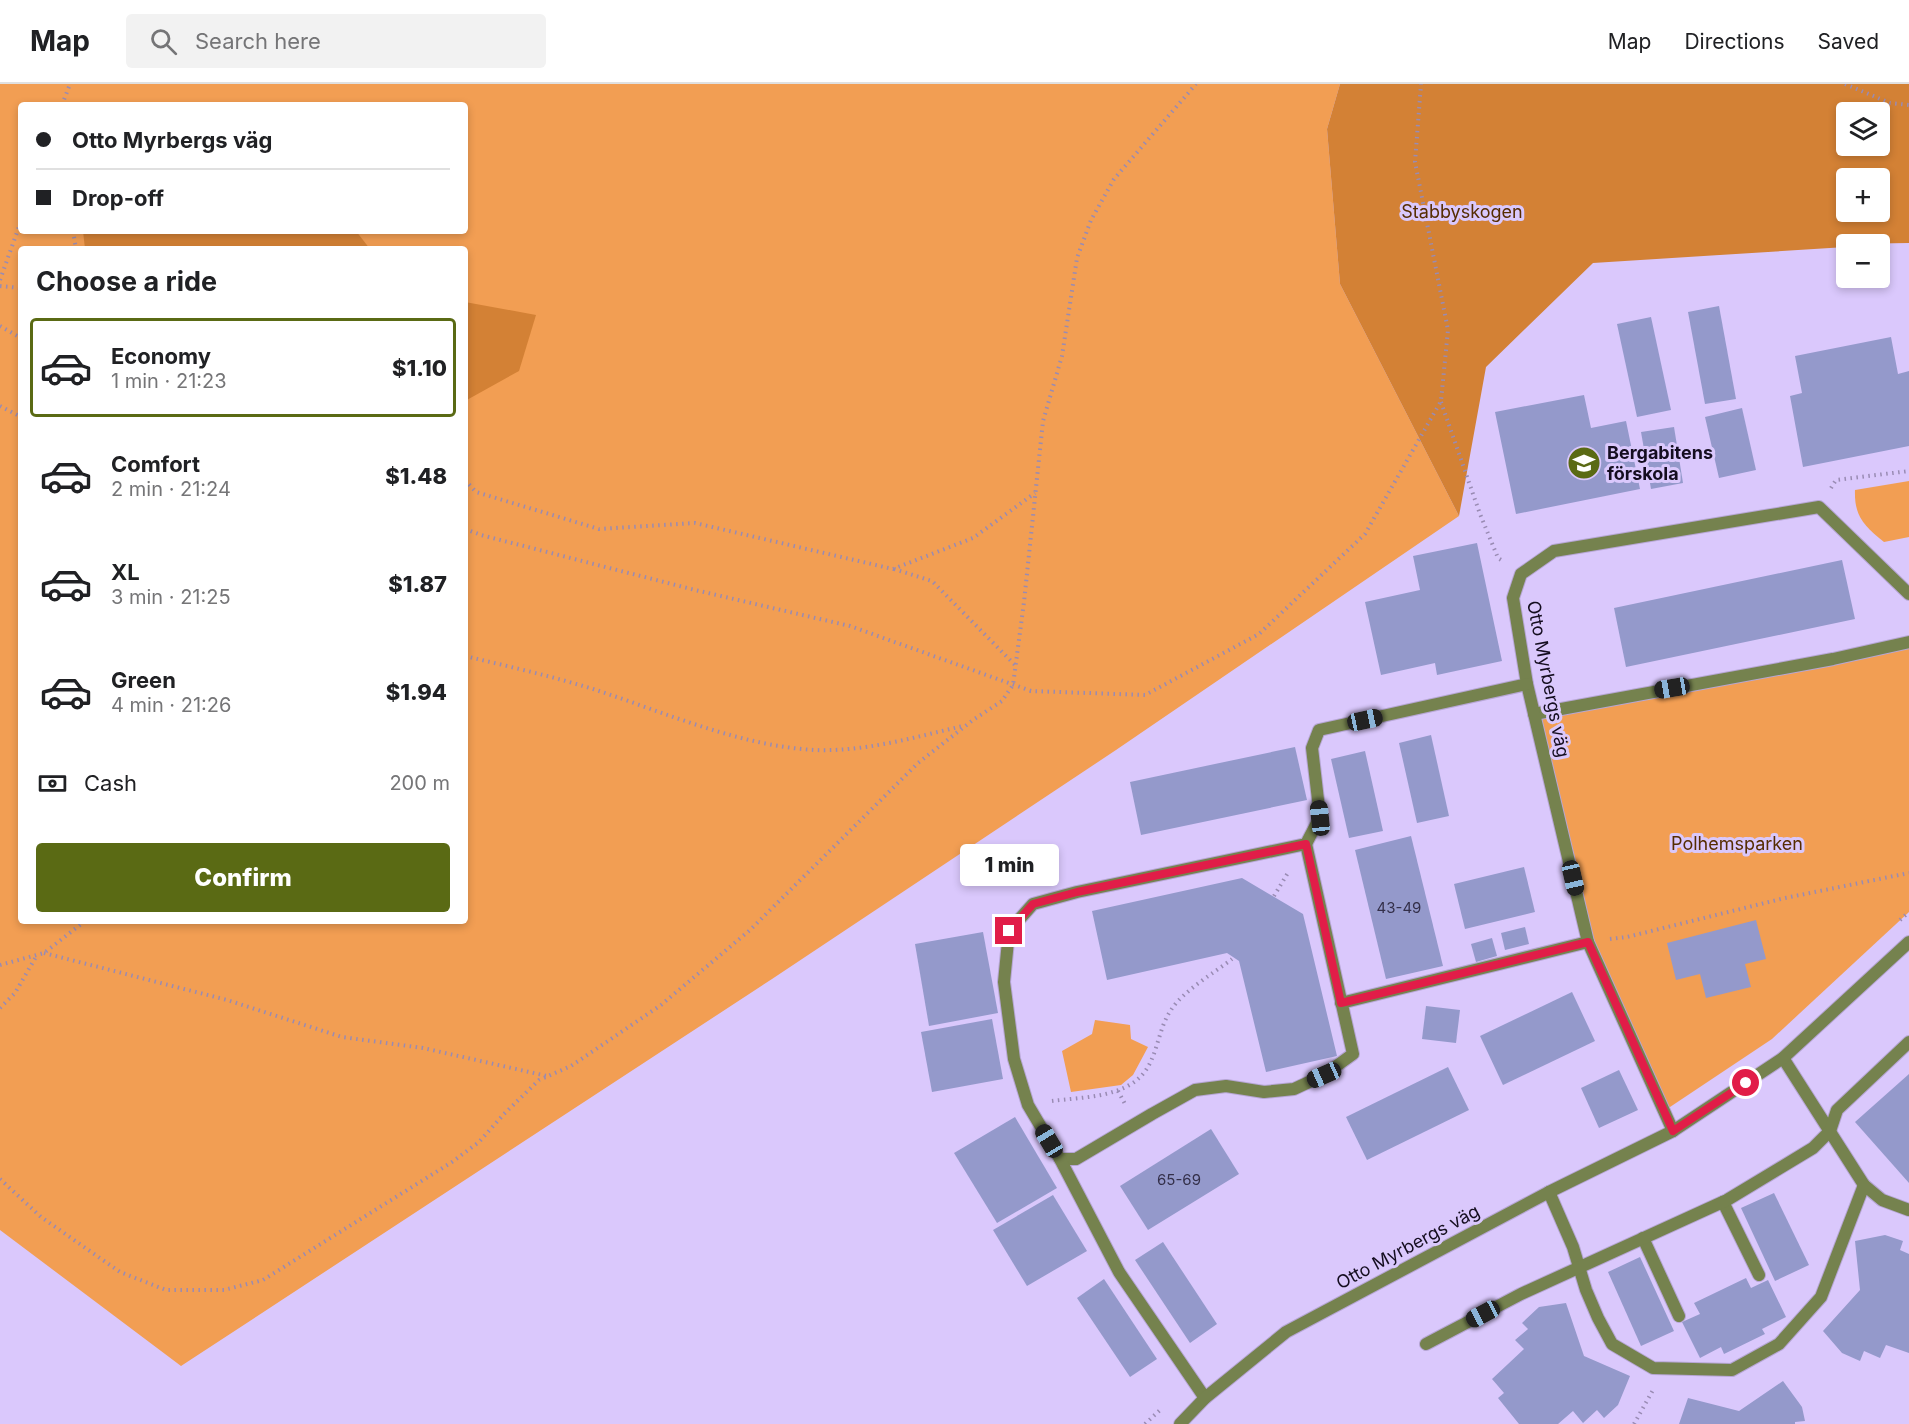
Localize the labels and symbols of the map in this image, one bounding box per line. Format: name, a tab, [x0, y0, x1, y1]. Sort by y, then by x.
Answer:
park label: Stabbyskogen	[1401, 201, 1523, 222]
place label: Bergabitens förskola	[1607, 442, 1713, 484]
school or university icon: Bergabitens förskola	[1566, 445, 1602, 481]
street label: Otto Myrbergs väg	[1523, 599, 1574, 759]
car	[1653, 676, 1691, 700]
car	[1346, 707, 1384, 733]
car	[1309, 799, 1331, 837]
park label: Polhemsparken	[1671, 833, 1803, 854]
callout: 1 min	[960, 844, 1058, 886]
car	[1560, 858, 1586, 898]
house number: 43-49	[1377, 898, 1421, 917]
route end	[995, 917, 1022, 944]
car	[1304, 1059, 1344, 1091]
route start	[1732, 1069, 1759, 1096]
car	[1032, 1121, 1066, 1161]
house number: 65-69	[1157, 1170, 1201, 1189]
street label: Otto Myrbergs väg	[1333, 1200, 1483, 1293]
car	[1463, 1298, 1503, 1330]

